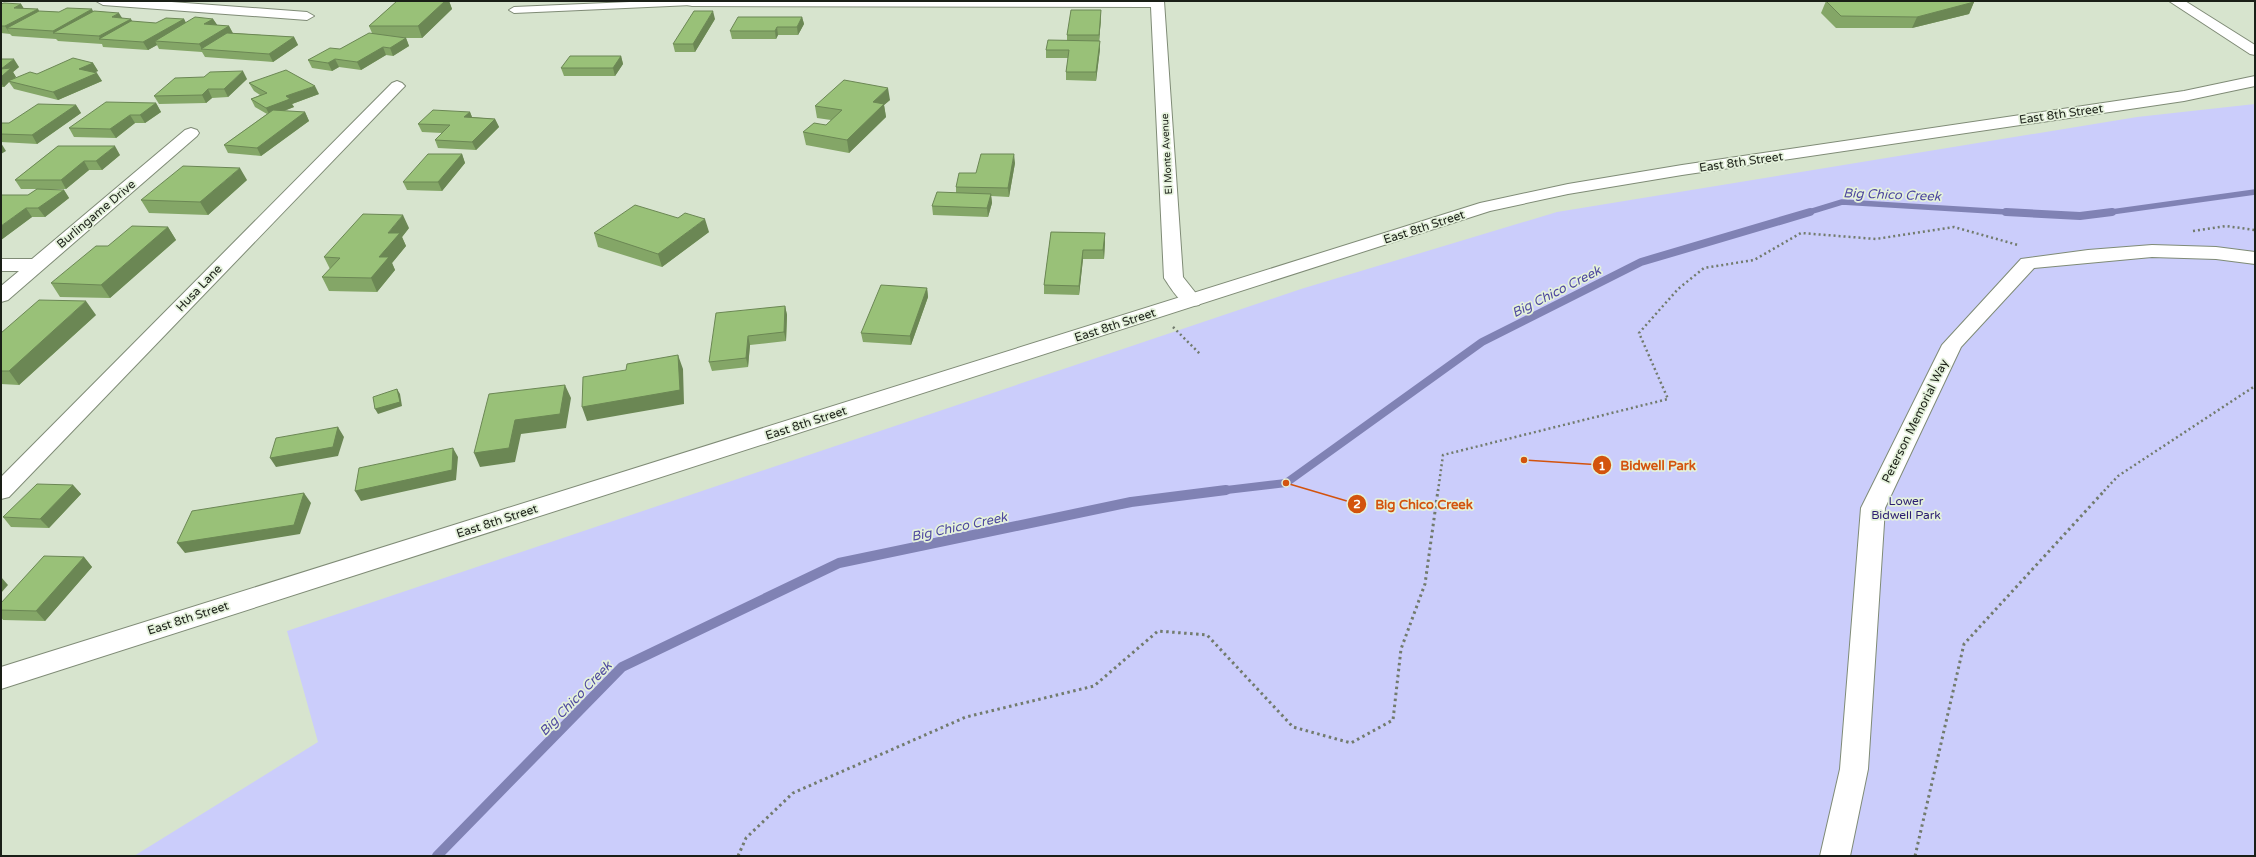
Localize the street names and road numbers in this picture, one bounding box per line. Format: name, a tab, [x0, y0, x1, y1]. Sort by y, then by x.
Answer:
street label: East 8th Street	[2018, 101, 2104, 127]
street label: El Monte Avenue	[1159, 113, 1175, 195]
street label: East 8th Street	[1698, 149, 1784, 175]
street label: Burlingame Drive	[54, 177, 138, 251]
street label: East 8th Street	[1382, 207, 1467, 247]
street label: Husa Lane	[173, 262, 225, 314]
street label: East 8th Street	[1073, 305, 1158, 345]
street label: Peterson Memorial Way	[1879, 356, 1951, 485]
street label: East 8th Street	[764, 403, 849, 443]
street label: East 8th Street	[455, 501, 540, 541]
street label: East 8th Street	[146, 598, 231, 638]

